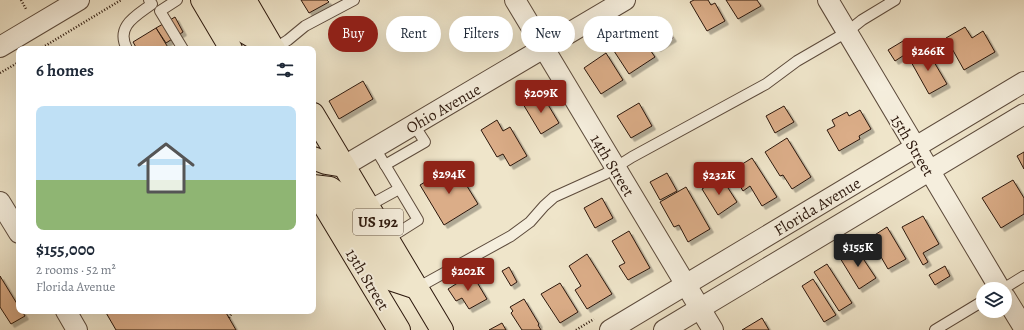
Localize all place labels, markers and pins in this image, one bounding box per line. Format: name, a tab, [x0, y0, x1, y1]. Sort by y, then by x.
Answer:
pin: $266K	[900, 38, 956, 72]
pin: $209K	[513, 80, 569, 114]
pin: $294K	[421, 161, 477, 195]
pin: $232K	[691, 162, 747, 196]
pin: $155K	[830, 234, 886, 268]
pin: $202K	[440, 258, 496, 292]

